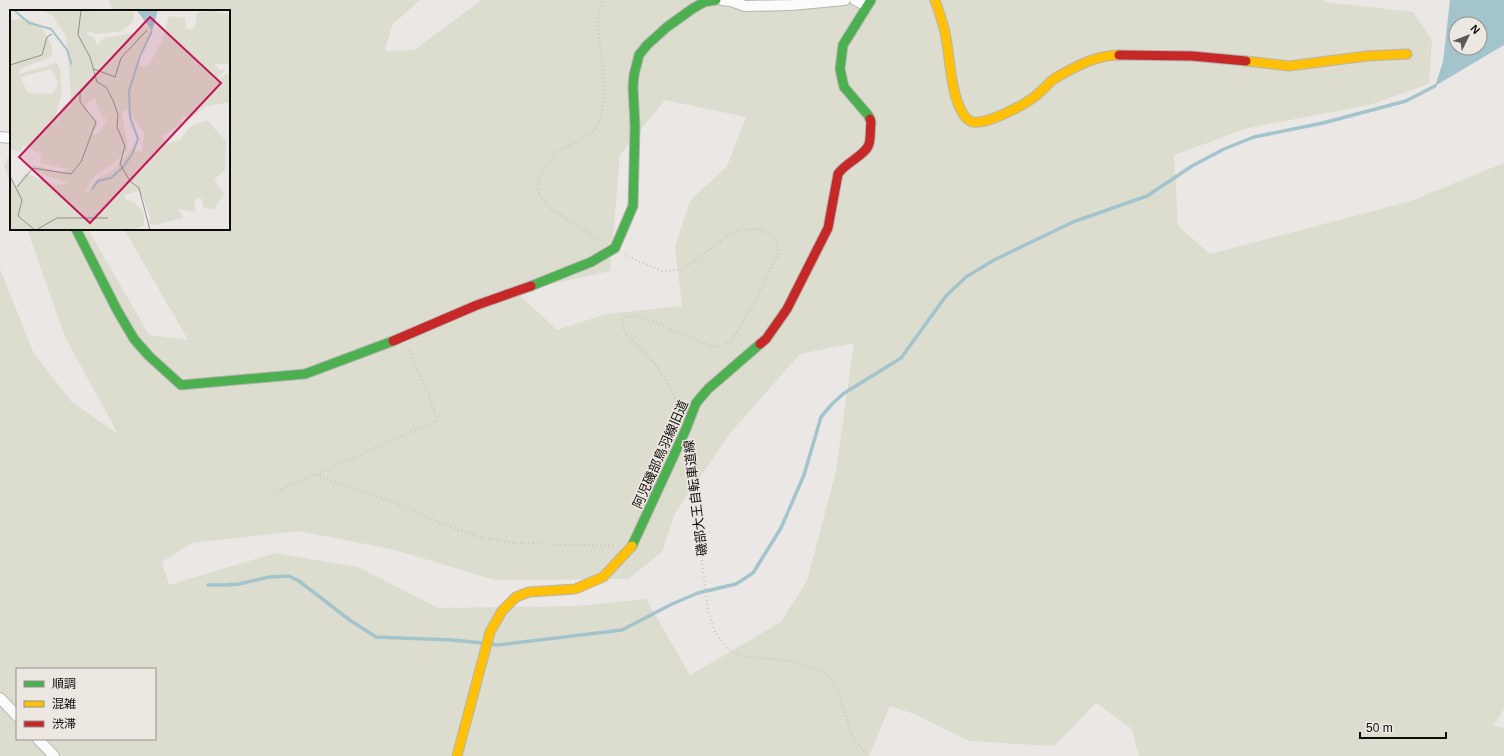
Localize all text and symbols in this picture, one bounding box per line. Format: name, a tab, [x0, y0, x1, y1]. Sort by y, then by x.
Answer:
inset map	[10, 10, 230, 230]
north arrow	[1448, 16, 1488, 56]
text: N	[1468, 22, 1482, 36]
street label: 阿児磯部鳥羽線旧道	[630, 398, 691, 511]
street label: 磯部大王自転車道線	[681, 439, 710, 557]
legend	[16, 668, 156, 740]
text: 順調	[52, 677, 76, 691]
text: 混雑	[52, 697, 76, 711]
scale bar	[1360, 714, 1446, 740]
text: 渋滞	[52, 717, 76, 731]
text: 50 m	[1366, 721, 1393, 735]

